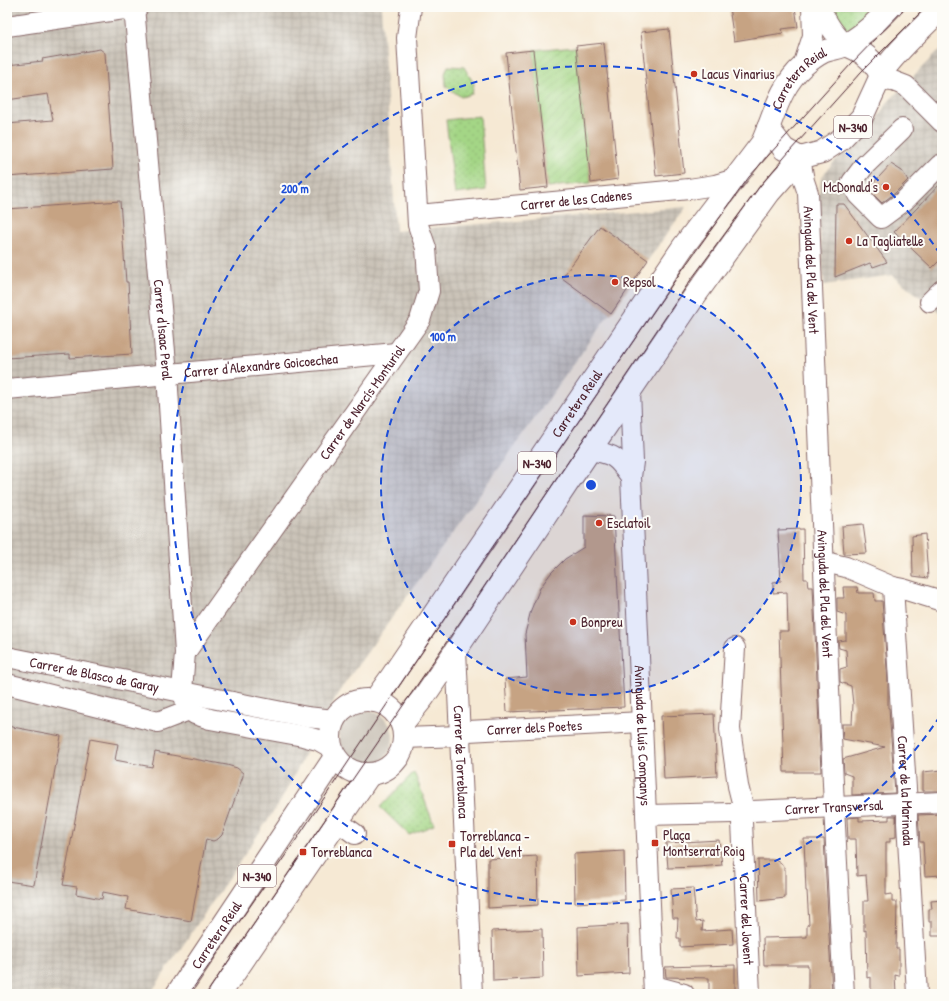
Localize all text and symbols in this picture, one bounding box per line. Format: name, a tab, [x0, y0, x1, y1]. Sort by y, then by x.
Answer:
street label: Carretera Reial	[766, 42, 830, 112]
place label: Lacus Vinarius	[702, 64, 775, 83]
marker: Lacus Vinarius	[689, 69, 699, 79]
road number: N-340	[834, 116, 872, 138]
place label: McDonald's	[823, 177, 878, 196]
text: 200 m	[281, 180, 309, 197]
marker: McDonald's	[881, 182, 891, 192]
street label: Carrer de les Cadenes	[520, 185, 633, 214]
street label: Avinguda del Pla del Vent	[799, 206, 824, 334]
place label: La Tagliatelle	[857, 231, 924, 251]
marker: La Tagliatelle	[844, 236, 854, 246]
place label: Repsol	[623, 272, 656, 292]
marker: Repsol	[610, 277, 620, 287]
street label: Carrer d'Isaac Peral	[150, 278, 177, 381]
text: 100 m	[430, 328, 456, 345]
street label: Carrer de Narcís Monturiol	[314, 340, 409, 463]
street label: Carrer d'Alexandre Goicoechea	[183, 348, 339, 382]
street label: Carretera Reial	[547, 365, 606, 441]
road number: N-340	[518, 452, 556, 474]
centre of rings	[584, 478, 598, 492]
place label: Esclatoil	[607, 513, 651, 532]
marker: Esclatoil	[594, 518, 604, 528]
street label: Avinguda del Pla del Vent	[813, 529, 838, 658]
place label: Bonpreu	[581, 612, 623, 632]
marker: Bonpreu	[568, 617, 578, 627]
street label: Carrer de Blasco de Garay	[28, 652, 161, 697]
street label: Avinguda de Lluís Companys	[630, 665, 656, 806]
street label: Carrer de Torreblanca	[450, 705, 474, 819]
street label: Carrer dels Poetes	[486, 715, 583, 739]
street label: Carrer de la Marinada	[894, 735, 918, 847]
street label: Carrer Transversal	[784, 795, 884, 818]
place label: Plaça Montserrat Roig	[663, 825, 745, 861]
place label: Torreblanca - Pla del Vent	[460, 826, 530, 861]
marker: Plaça Montserrat Roig	[650, 838, 660, 848]
marker: Torreblanca - Pla del Vent	[447, 839, 457, 849]
place label: Torreblanca	[311, 842, 372, 861]
marker: Torreblanca	[298, 847, 308, 857]
road number: N-340	[238, 865, 276, 887]
street label: Carrer del Jovent	[735, 875, 759, 965]
street label: Carretera Reial	[186, 897, 246, 973]

